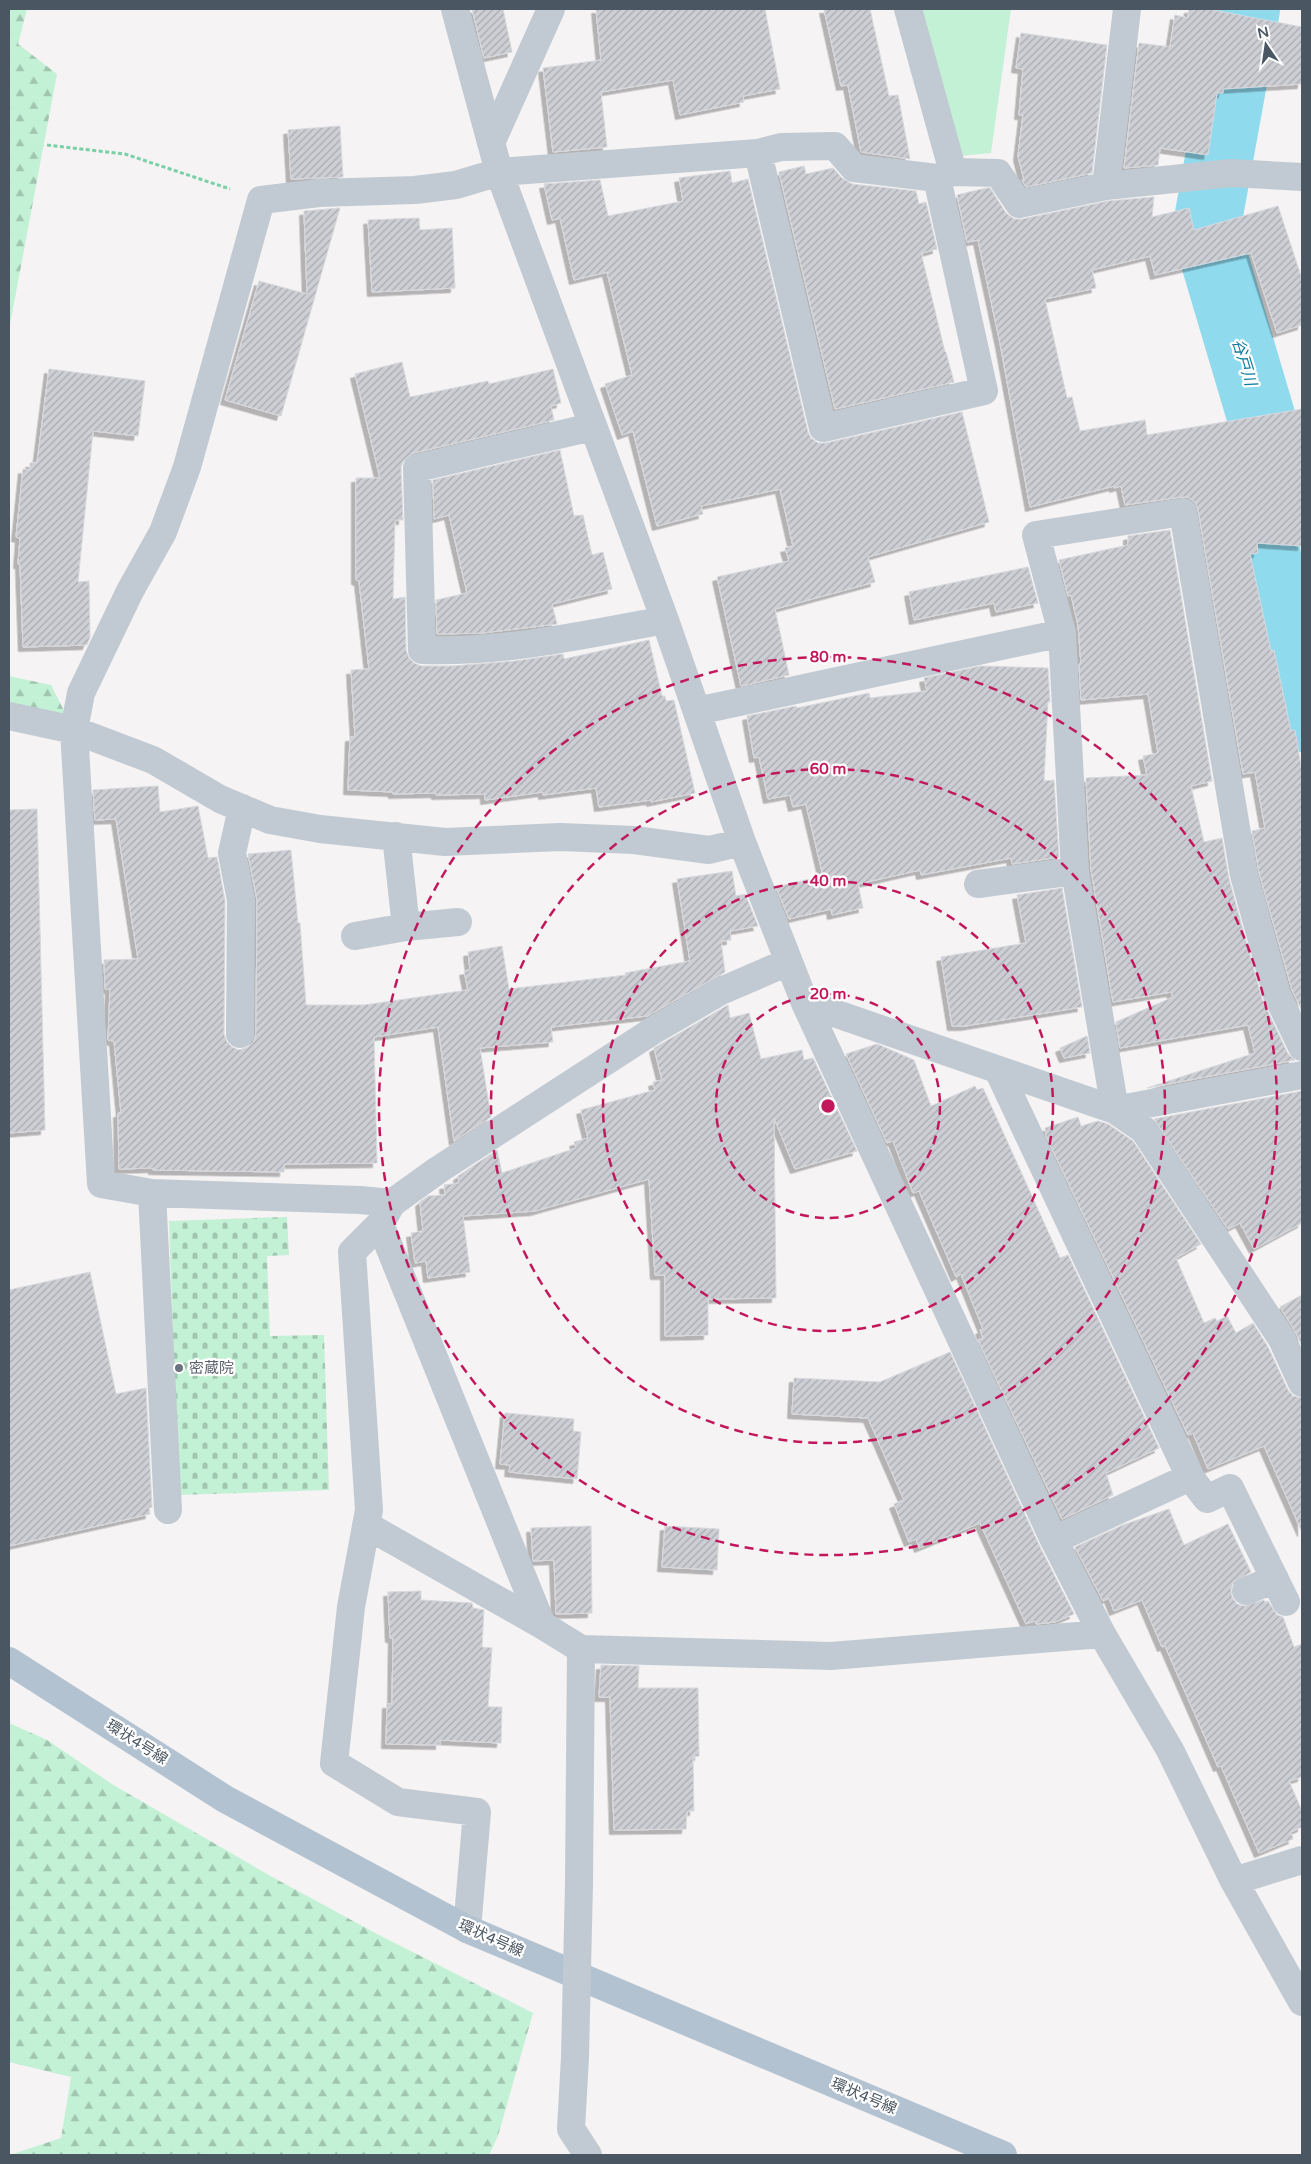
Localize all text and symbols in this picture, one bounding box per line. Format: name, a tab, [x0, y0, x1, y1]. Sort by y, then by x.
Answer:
north arrow	[1241, 20, 1291, 70]
text: N	[1256, 23, 1271, 42]
water label: 谷戸川	[1227, 336, 1261, 390]
text: 80 m	[810, 648, 846, 666]
text: 60 m	[810, 760, 846, 778]
text: 40 m	[810, 872, 846, 890]
text: 20 m	[810, 985, 846, 1003]
centre of rings	[819, 1097, 837, 1115]
place label: 密蔵院	[189, 1359, 234, 1377]
marker: 密蔵院	[173, 1362, 185, 1374]
street label: 環状4号線	[103, 1716, 171, 1768]
street label: 環状4号線	[456, 1916, 526, 1960]
street label: 環状4号線	[829, 2074, 899, 2118]

